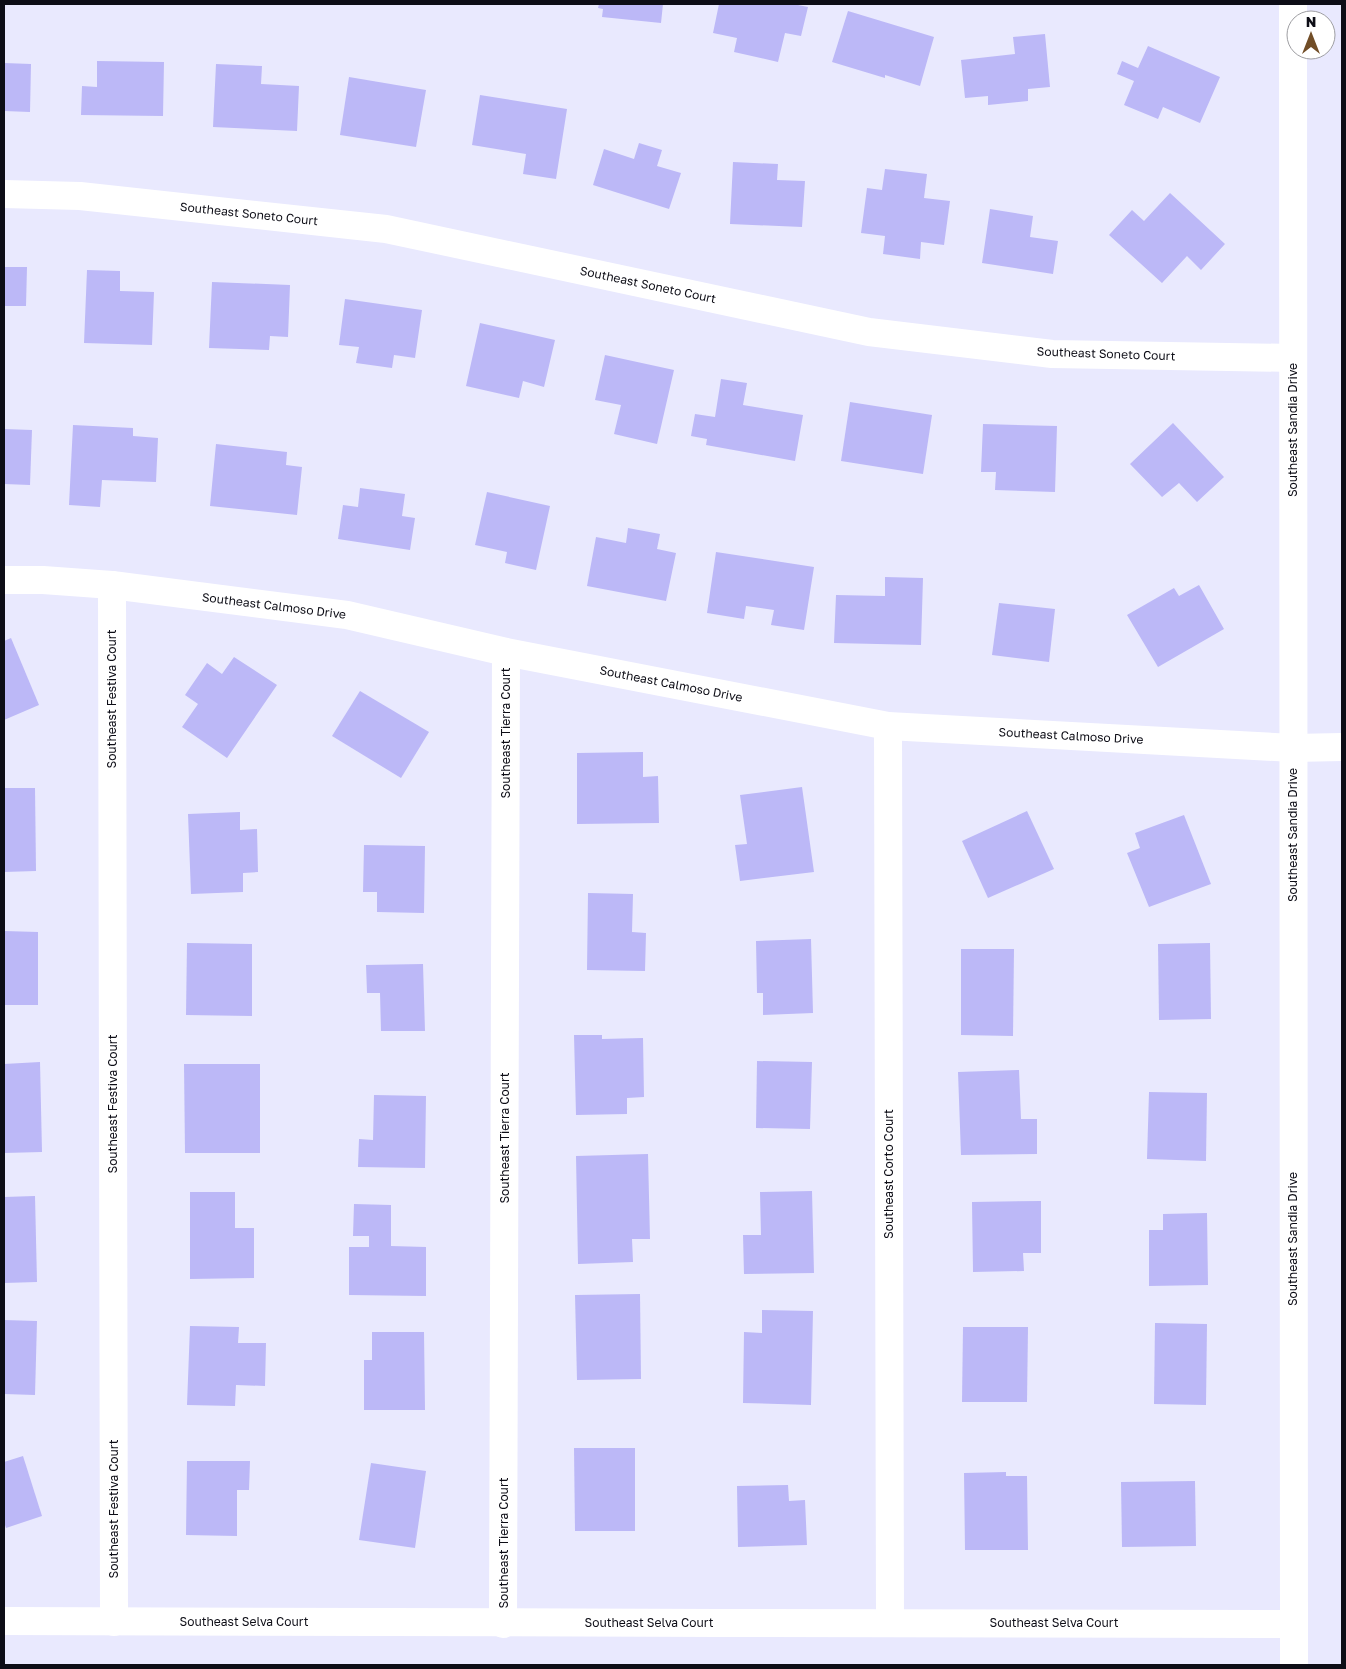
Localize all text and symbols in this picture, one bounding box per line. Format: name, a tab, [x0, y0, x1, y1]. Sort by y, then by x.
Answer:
north arrow	[1286, 10, 1336, 60]
text: N	[1306, 13, 1316, 30]
street label: Southeast Soneto Court	[179, 199, 319, 228]
street label: Southeast Soneto Court	[579, 263, 718, 306]
street label: Southeast Soneto Court	[1036, 344, 1176, 363]
street label: Southeast Sandia Drive	[1285, 363, 1300, 497]
street label: Southeast Calmoso Drive	[201, 589, 347, 622]
street label: Southeast Festiva Court	[104, 629, 119, 769]
street label: Southeast Calmoso Drive	[598, 662, 744, 705]
street label: Southeast Tierra Court	[498, 667, 513, 799]
street label: Southeast Calmoso Drive	[998, 724, 1144, 747]
street label: Southeast Sandia Drive	[1285, 768, 1300, 902]
street label: Southeast Festiva Court	[105, 1034, 120, 1174]
street label: Southeast Tierra Court	[497, 1072, 512, 1204]
street label: Southeast Corto Court	[881, 1109, 896, 1239]
street label: Southeast Sandia Drive	[1285, 1172, 1300, 1306]
street label: Southeast Festiva Court	[106, 1439, 121, 1579]
street label: Southeast Tierra Court	[496, 1477, 511, 1609]
street label: Southeast Selva Court	[180, 1614, 309, 1629]
street label: Southeast Selva Court	[585, 1615, 714, 1630]
street label: Southeast Selva Court	[990, 1615, 1119, 1630]

